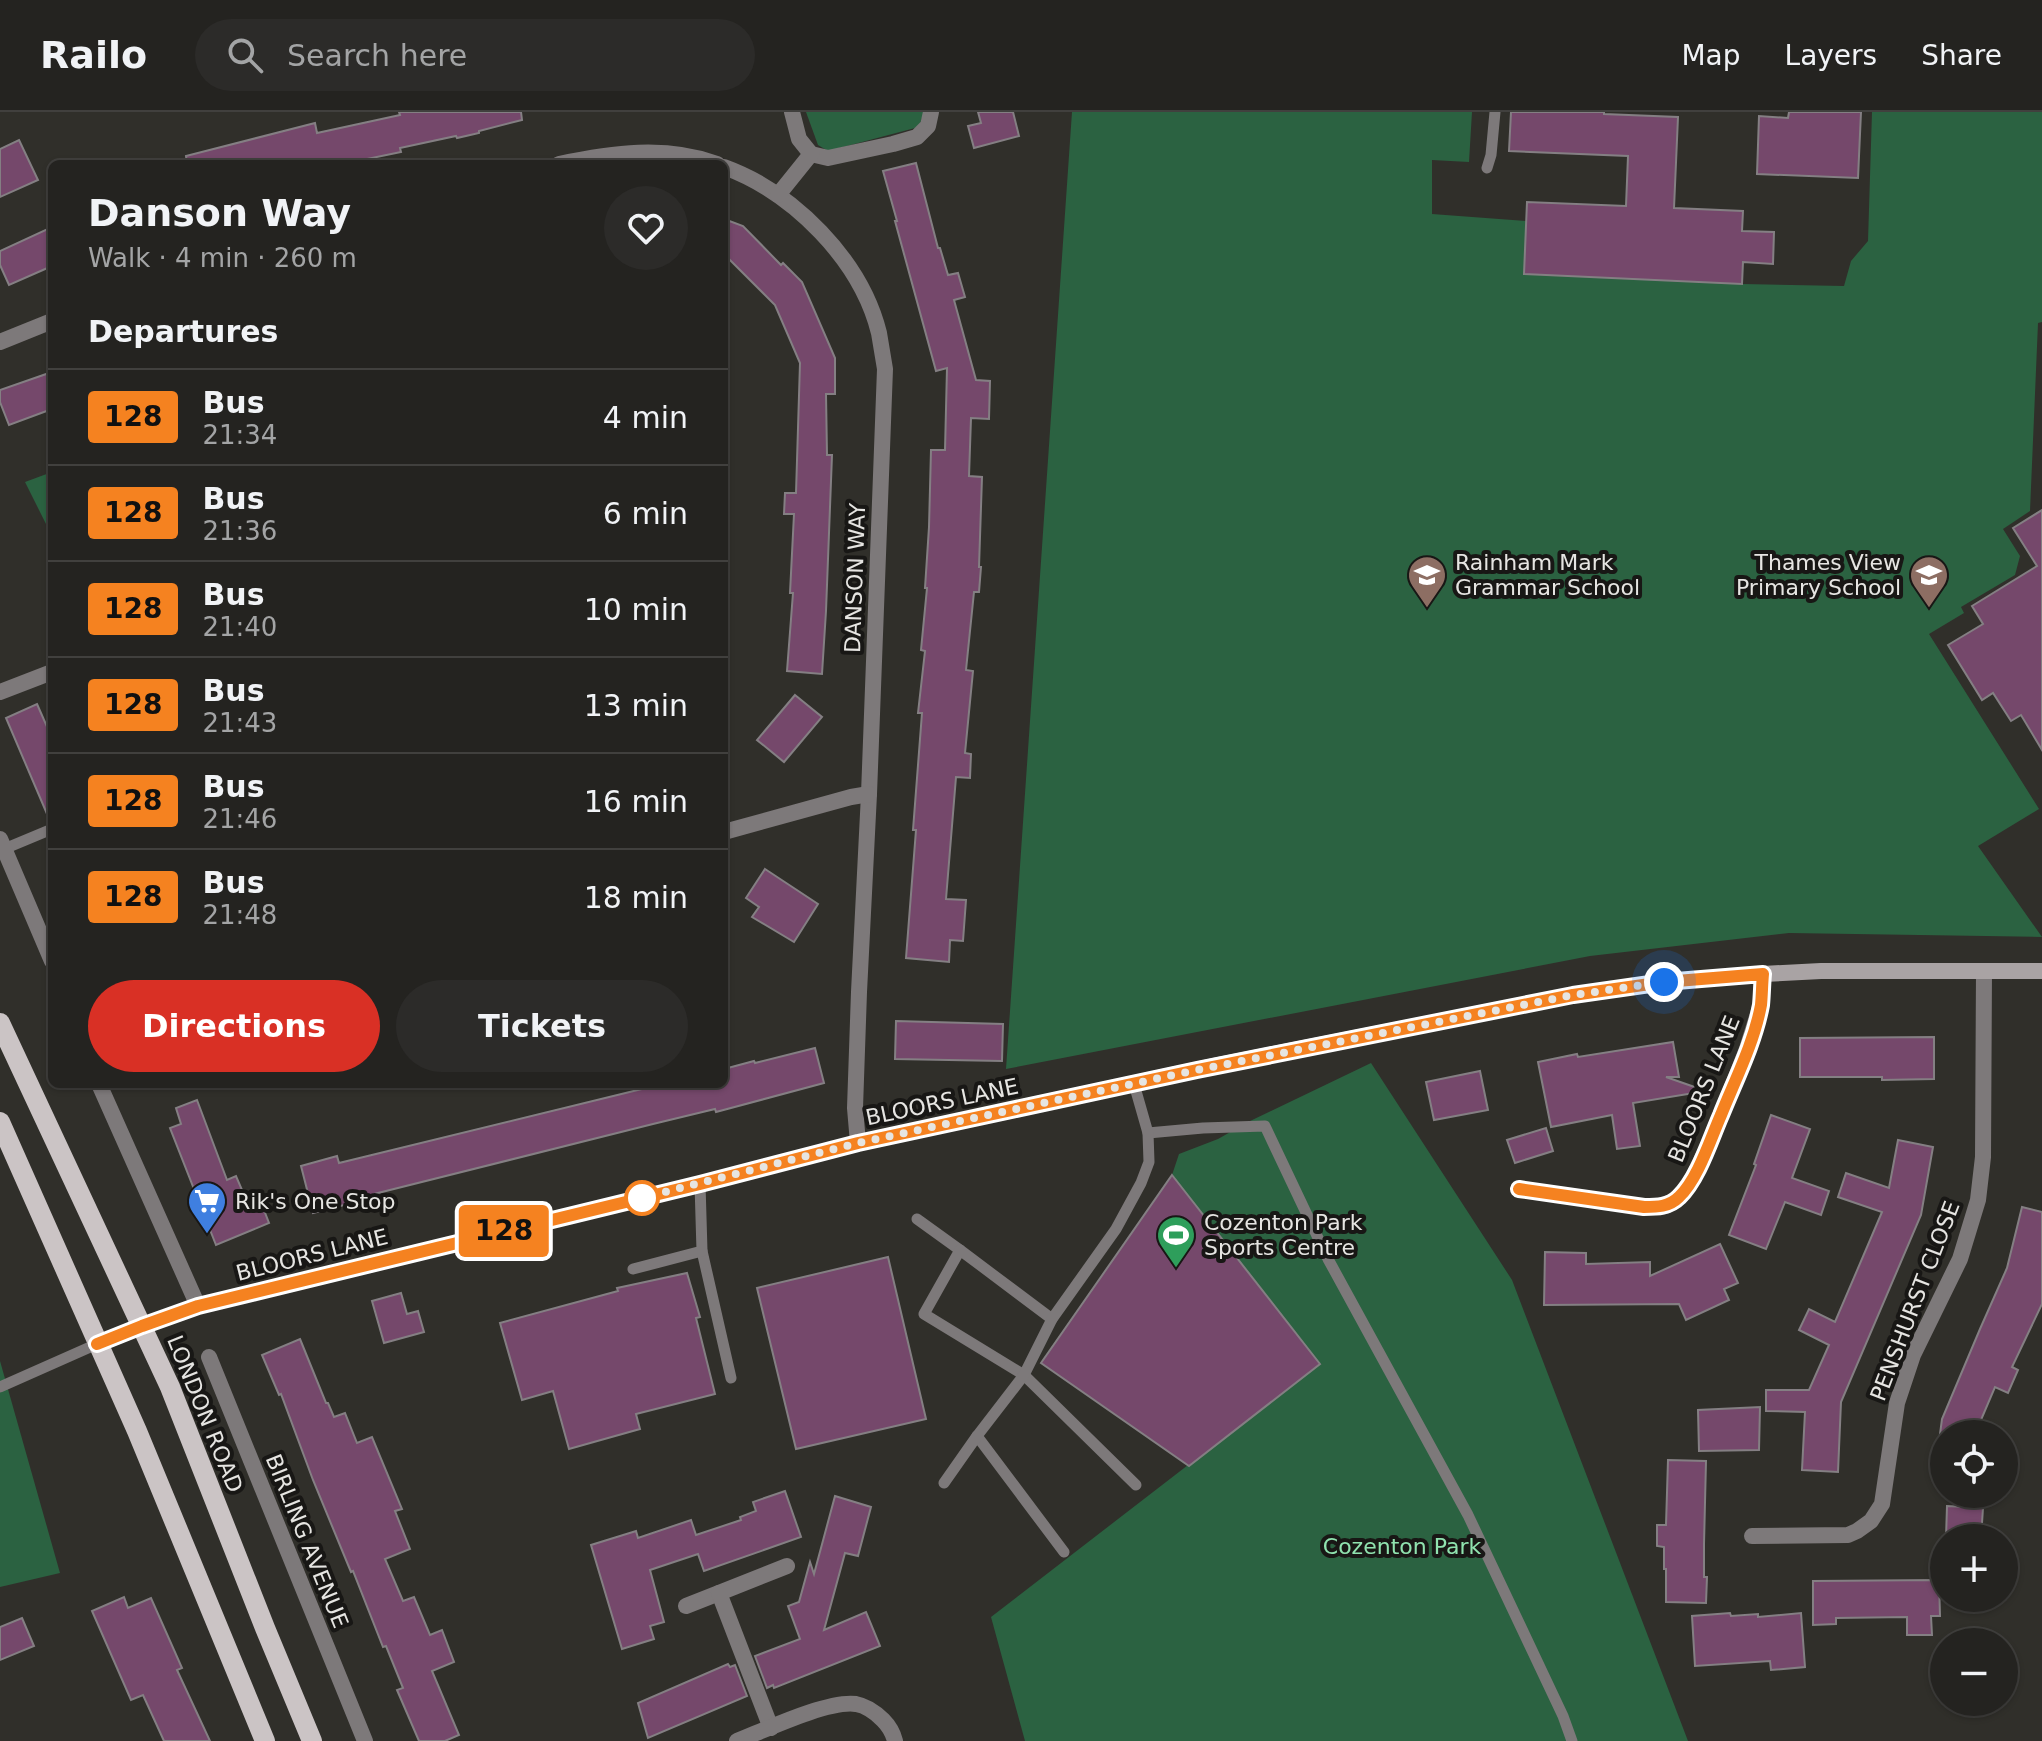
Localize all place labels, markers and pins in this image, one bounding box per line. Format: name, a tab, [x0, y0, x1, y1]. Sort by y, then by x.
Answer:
place label: Rainham Mark Grammar School	[1455, 550, 1640, 600]
place label: Thames View Primary School	[1736, 550, 1901, 600]
school or university icon: Rainham Mark Grammar School	[1406, 554, 1448, 609]
school or university icon: Thames View Primary School	[1908, 554, 1950, 609]
supermarket icon: Rik's One Stop	[186, 1180, 228, 1235]
unlabelled marker	[625, 1181, 659, 1215]
place label: Rik's One Stop	[235, 1189, 395, 1214]
place label: Cozenton Park Sports Centre	[1204, 1210, 1363, 1260]
sports icon: Cozenton Park Sports Centre	[1155, 1214, 1197, 1269]

